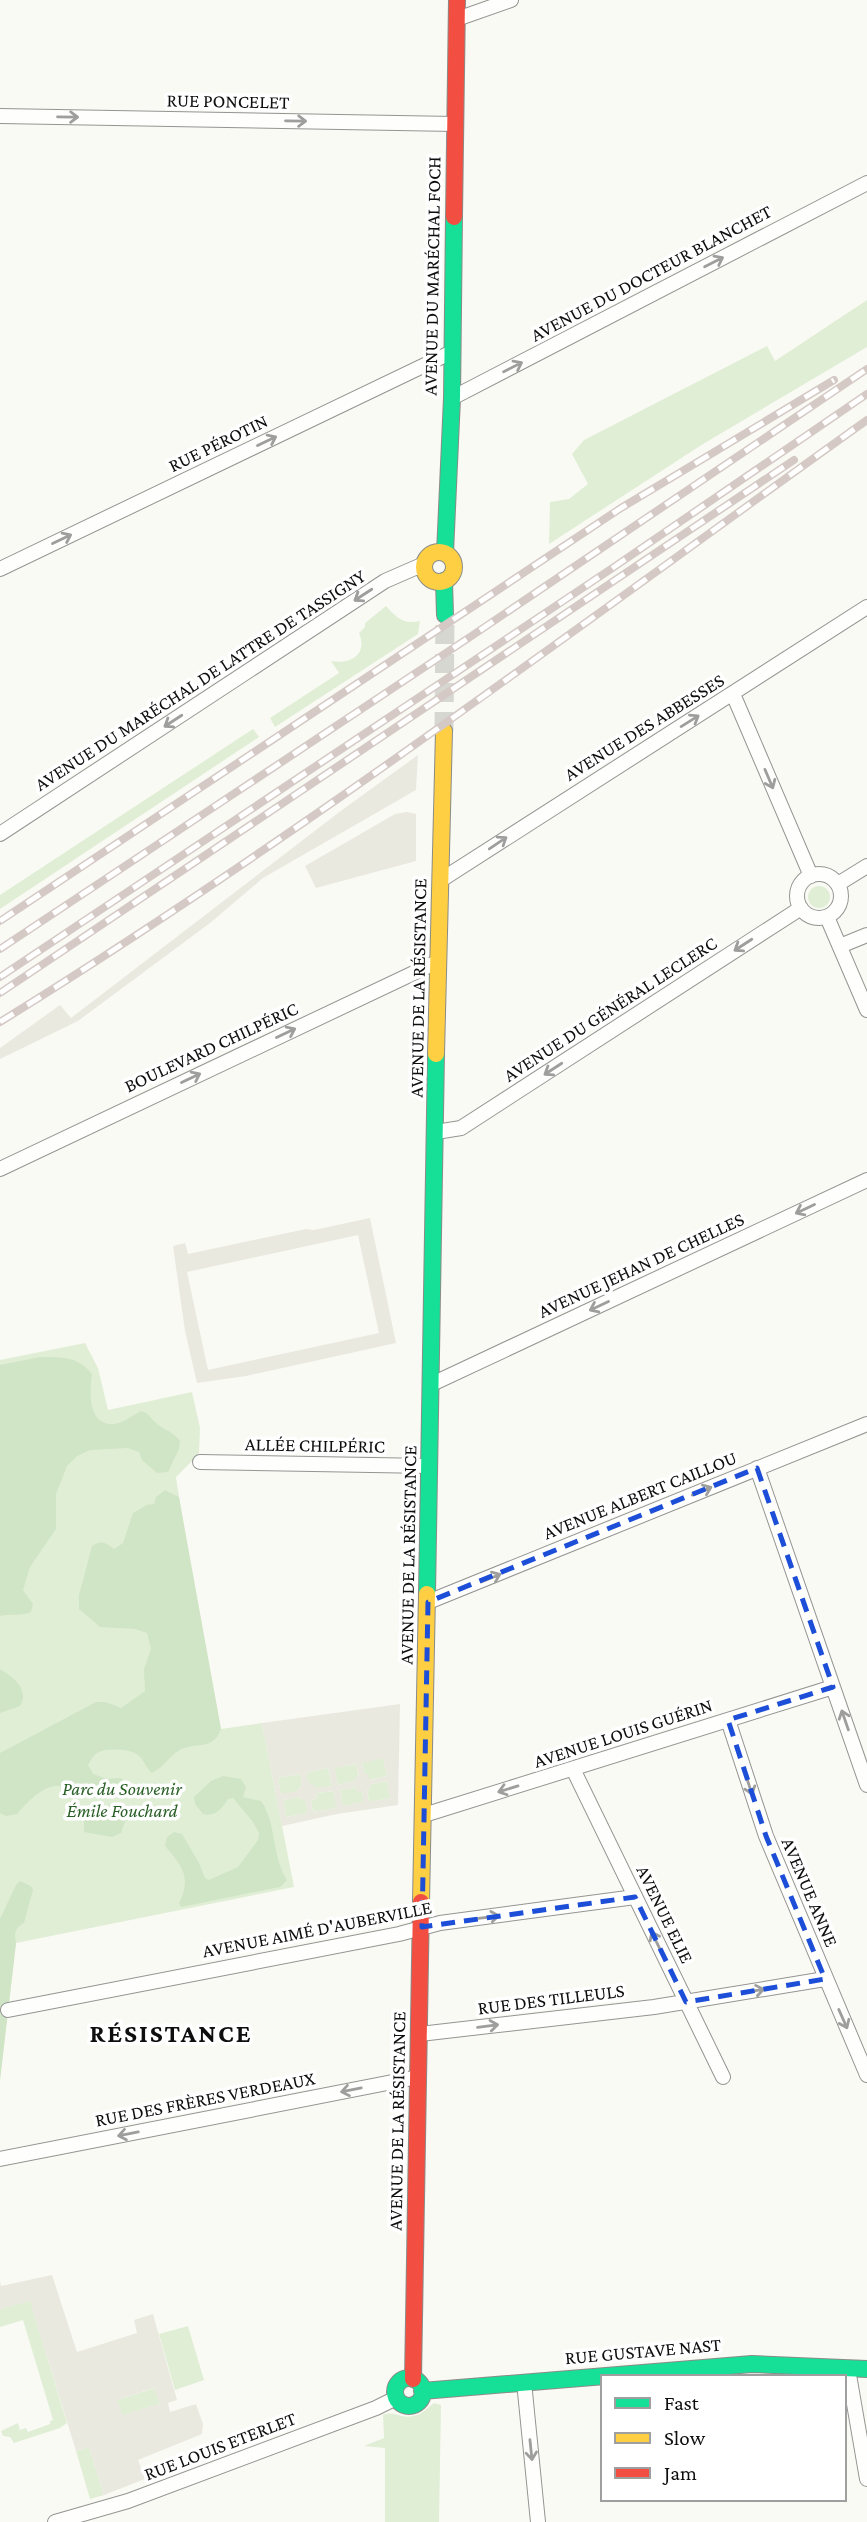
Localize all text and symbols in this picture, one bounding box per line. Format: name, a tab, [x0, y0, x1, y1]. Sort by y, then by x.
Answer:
street label: RUE PONCELET	[166, 89, 290, 113]
one-way arrow	[56, 110, 79, 124]
one-way arrow	[284, 114, 307, 128]
street label: AVENUE DU MARÉCHAL FOCH	[419, 156, 445, 396]
street label: AVENUE DU DOCTEUR BLANCHET	[527, 200, 776, 346]
one-way arrow	[703, 254, 724, 268]
one-way arrow	[502, 360, 522, 374]
street label: RUE PÉROTIN	[165, 410, 271, 476]
one-way arrow	[256, 434, 277, 447]
one-way arrow	[51, 532, 72, 545]
street label: AVENUE DU MARÉCHAL DE LATTRE DE TASSIGNY	[31, 565, 370, 795]
one-way arrow	[354, 588, 373, 603]
street label: AVENUE DES ABBESSES	[560, 669, 728, 785]
one-way arrow	[680, 713, 699, 728]
one-way arrow	[164, 714, 184, 728]
one-way arrow	[763, 768, 776, 789]
one-way arrow	[488, 836, 507, 851]
street label: AVENUE DE LA RÉSISTANCE	[406, 878, 430, 1098]
street label: AVENUE DU GÉNÉRAL LECLERC	[499, 932, 721, 1086]
one-way arrow	[734, 939, 754, 953]
street label: BOULEVARD CHILPÉRIC	[121, 998, 301, 1096]
one-way arrow	[275, 1026, 296, 1039]
one-way arrow	[543, 1062, 563, 1076]
one-way arrow	[180, 1071, 201, 1084]
one-way arrow	[795, 1203, 816, 1216]
street label: AVENUE JEHAN DE CHELLES	[535, 1208, 747, 1322]
one-way arrow	[589, 1299, 610, 1313]
street label: ALLÉE CHILPÉRIC	[245, 1433, 385, 1457]
street label: AVENUE DE LA RÉSISTANCE	[396, 1445, 420, 1665]
street label: AVENUE ALBERT CAILLOU	[540, 1447, 740, 1543]
one-way arrow	[690, 1483, 712, 1496]
one-way arrow	[480, 1570, 502, 1583]
street label: AVENUE LOUIS GUÉRIN	[531, 1694, 715, 1772]
one-way arrow	[837, 1710, 850, 1732]
one-way arrow	[743, 1774, 756, 1796]
park label: Parc du Souvenir Émile Fouchard	[62, 1778, 183, 1821]
one-way arrow	[497, 1784, 519, 1797]
street label: AVENUE ANNE	[778, 1834, 842, 1950]
street label: AVENUE ELIE	[632, 1862, 698, 1966]
street label: AVENUE AIMÉ D'AUBERVILLE	[201, 1896, 433, 1962]
one-way arrow	[477, 1910, 500, 1923]
one-way arrow	[649, 1931, 663, 1952]
street label: RUE DES TILLEULS	[476, 1980, 626, 2018]
one-way arrow	[742, 1984, 765, 1997]
one-way arrow	[837, 2007, 850, 2029]
street label: AVENUE DE LA RÉSISTANCE	[385, 2011, 409, 2231]
district label: RÉSISTANCE	[89, 2019, 253, 2048]
one-way arrow	[476, 2019, 499, 2032]
street label: RUE DES FRÈRES VERDEAUX	[93, 2067, 317, 2131]
one-way arrow	[340, 2084, 363, 2098]
one-way arrow	[117, 2128, 140, 2141]
street label: RUE GUSTAVE NAST	[564, 2334, 723, 2368]
legend	[601, 2375, 846, 2501]
text: Fast	[664, 2391, 700, 2415]
street label: RUE LOUIS ETERLET	[141, 2407, 299, 2485]
text: Slow	[664, 2426, 706, 2450]
one-way arrow	[524, 2438, 537, 2461]
text: Jam	[662, 2461, 697, 2485]

